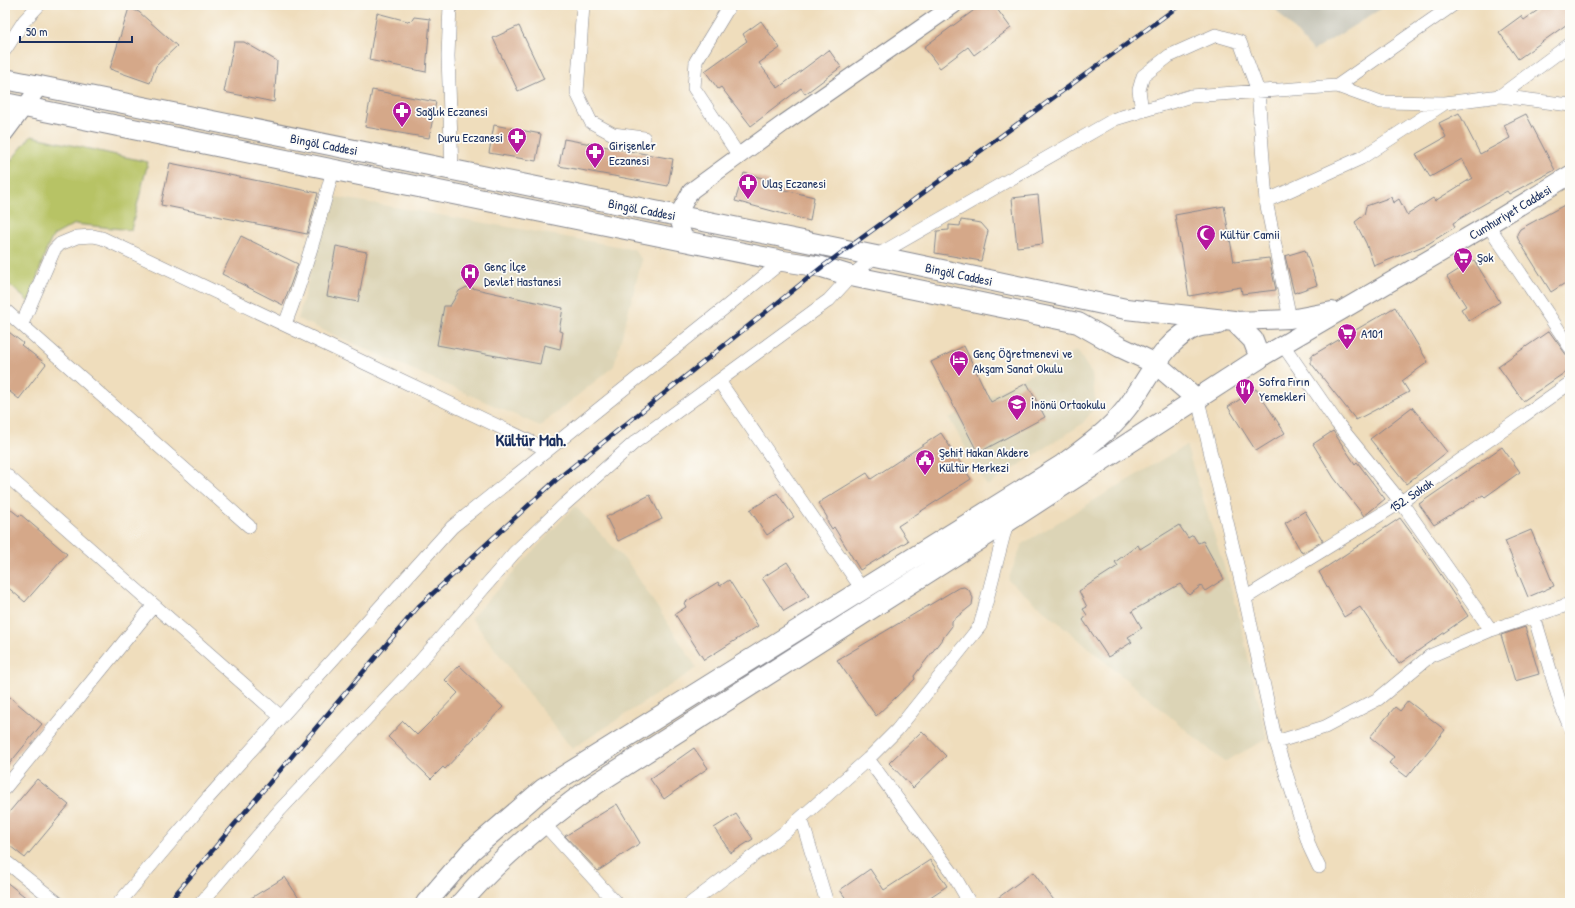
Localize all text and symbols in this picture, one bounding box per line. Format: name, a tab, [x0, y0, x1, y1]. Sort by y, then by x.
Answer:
scale bar	[20, 18, 132, 44]
text: 50 m	[26, 23, 47, 40]
pharmacy icon: Sağlık Eczanesi	[391, 100, 413, 128]
place label: Sağlık Eczanesi	[416, 102, 488, 120]
pharmacy icon: Duru Eczanesi	[506, 126, 528, 154]
place label: Duru Eczanesi	[438, 128, 503, 146]
street label: Bingöl Caddesi	[289, 129, 359, 159]
place label: Girişenler Eczanesi	[609, 136, 656, 169]
pharmacy icon: Girişenler Eczanesi	[584, 141, 606, 169]
pharmacy icon: Ulaş Eczanesi	[737, 172, 759, 200]
place label: Ulaş Eczanesi	[762, 174, 826, 192]
street label: Cumhuriyet Caddesi	[1465, 180, 1555, 244]
street label: Bingöl Caddesi	[607, 194, 677, 224]
mosque icon: Kültür Camii	[1195, 223, 1217, 251]
place label: Kültür Camii	[1220, 225, 1280, 243]
supermarket icon: Şok	[1452, 246, 1474, 274]
place label: Şok	[1477, 248, 1494, 266]
place label: Genç İlçe Devlet Hastanesi	[484, 257, 561, 290]
street label: Bingöl Caddesi	[924, 258, 994, 290]
hospital icon: Genç İlçe Devlet Hastanesi	[459, 262, 481, 290]
supermarket icon: A101	[1336, 322, 1358, 350]
place label: A101	[1361, 324, 1383, 342]
place label: Genç Öğretmenevi ve Akşam Sanat Okulu	[973, 344, 1073, 377]
hotel icon: Genç Öğretmenevi ve Akşam Sanat Okulu	[948, 349, 970, 377]
place label: Sofra Fırın Yemekleri	[1259, 372, 1310, 405]
restaurant icon: Sofra Fırın Yemekleri	[1234, 377, 1256, 405]
school or university icon: İnönü Ortaokulu	[1006, 393, 1028, 421]
place label: İnönü Ortaokulu	[1031, 395, 1106, 413]
district label: Kültür Mah.	[496, 428, 567, 451]
place label: Şehit Hakan Akdere Kültür Merkezi	[939, 443, 1029, 476]
public building icon: Şehit Hakan Akdere Kültür Merkezi	[914, 448, 936, 476]
street label: 152. Sokak	[1386, 473, 1437, 516]

